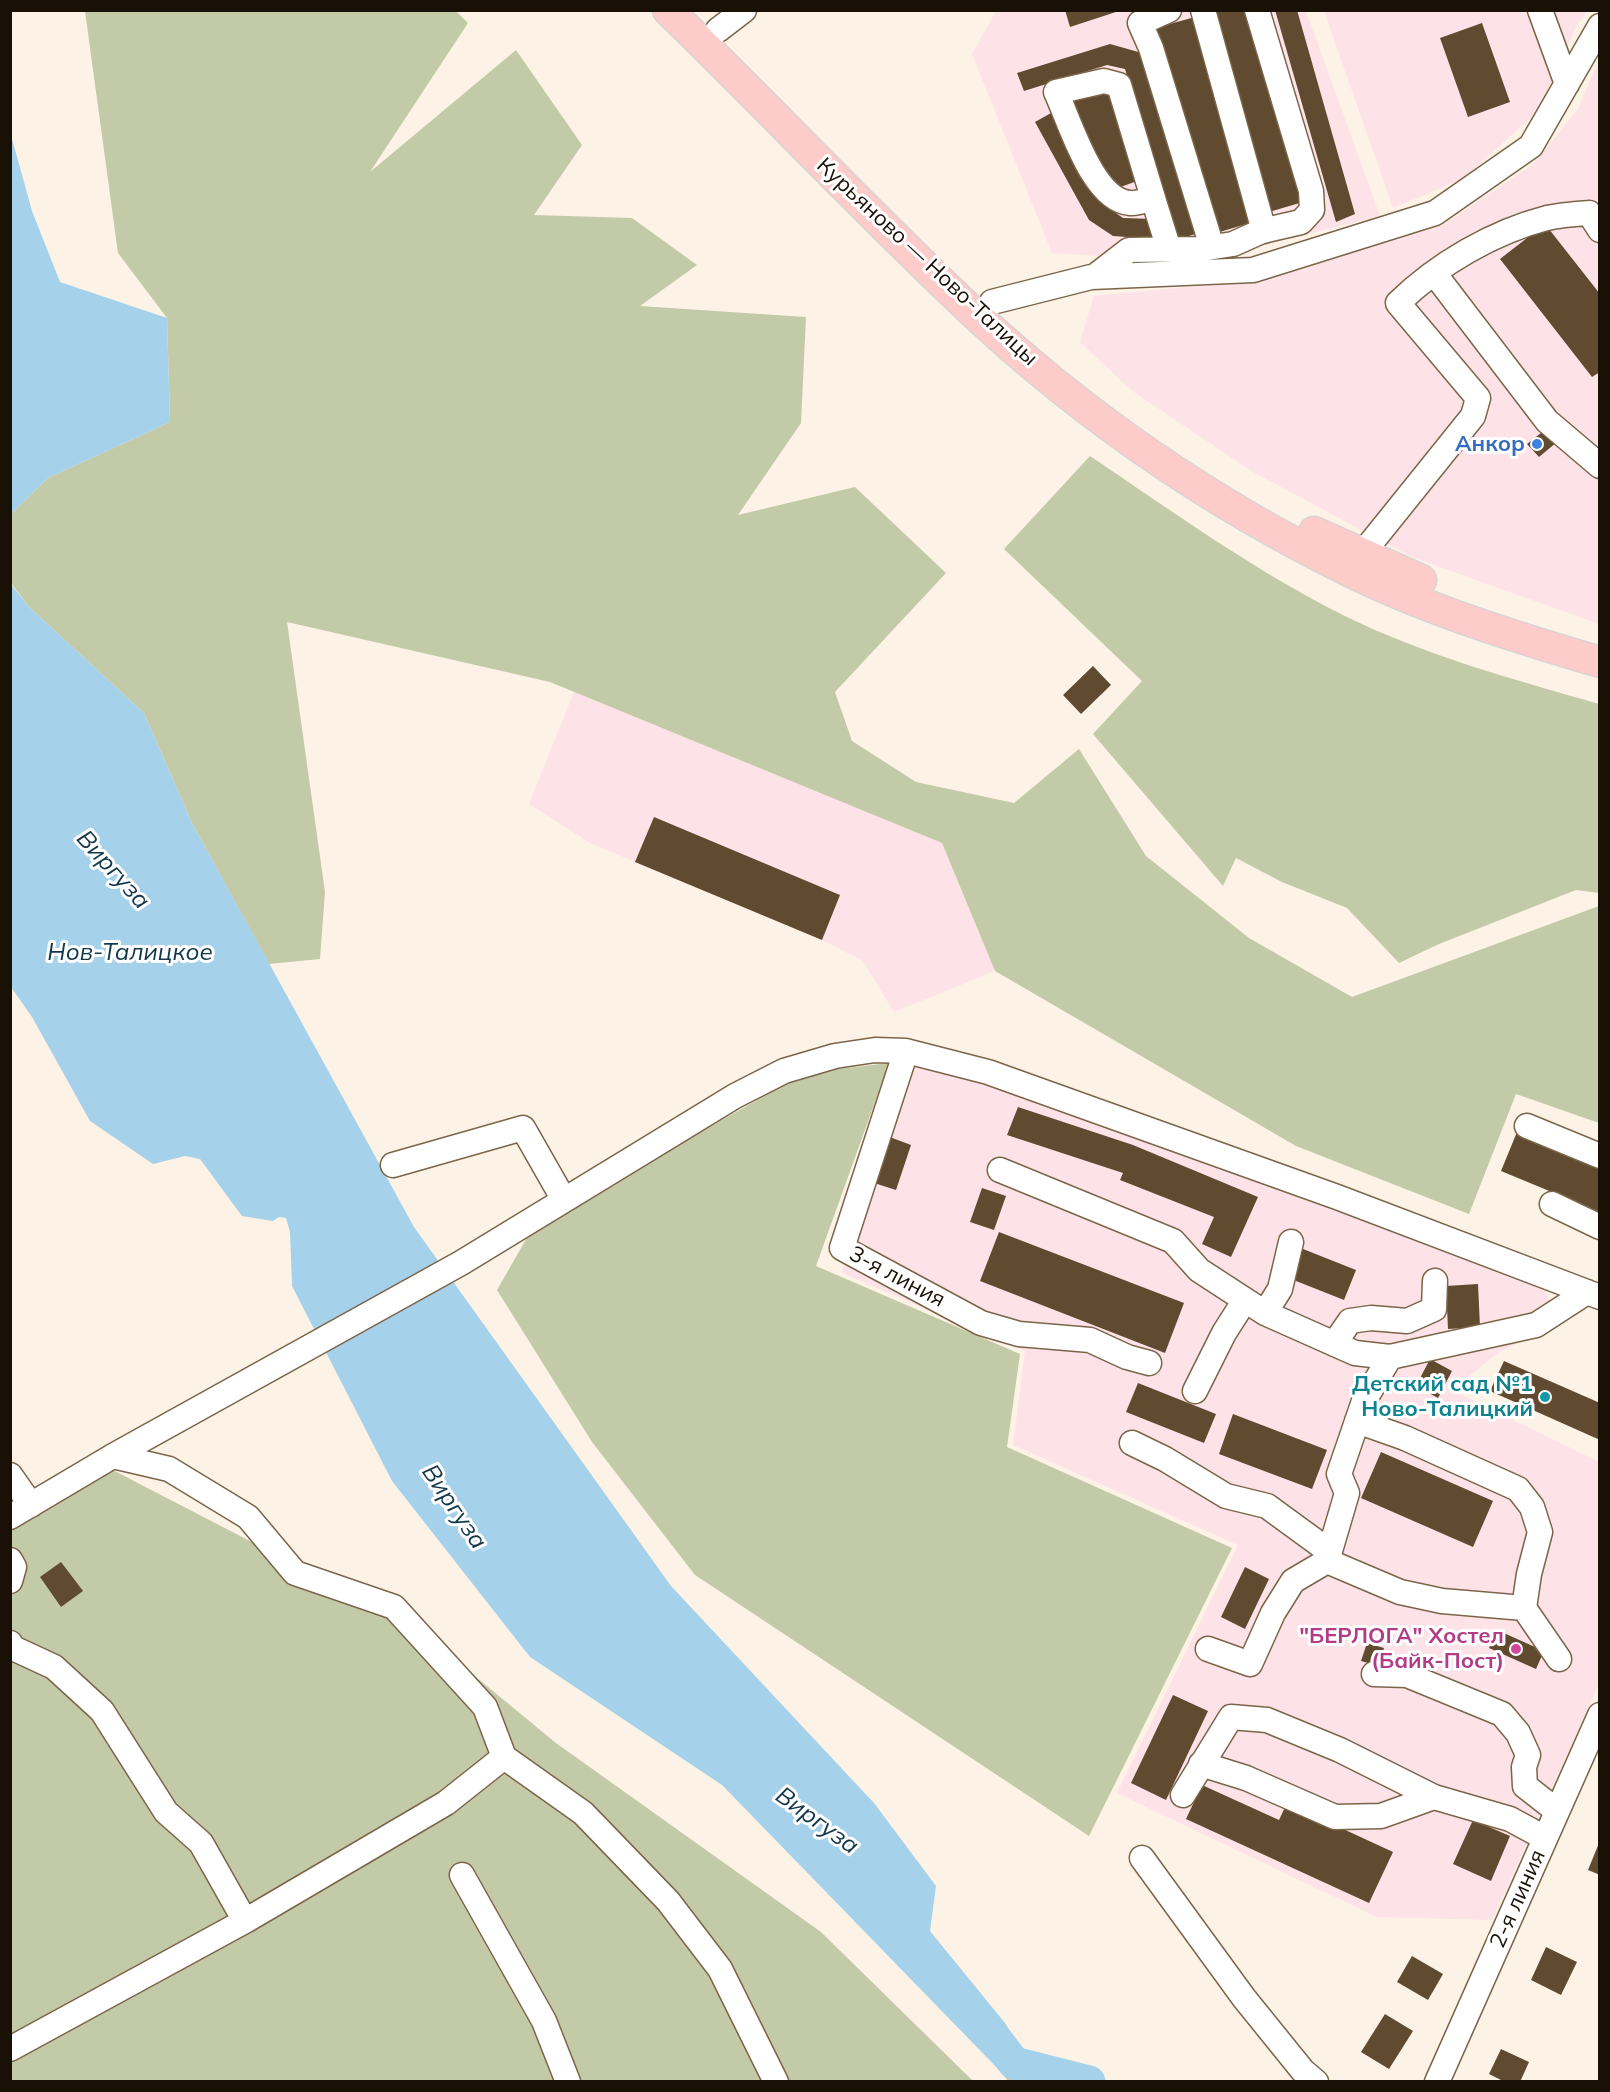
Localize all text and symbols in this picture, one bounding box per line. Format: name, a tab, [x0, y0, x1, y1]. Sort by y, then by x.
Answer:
street label: Курьяново — Ново-Талицы	[811, 153, 1043, 371]
place label: Анкор	[1455, 431, 1525, 457]
marker: Анкор	[1530, 437, 1544, 451]
water label: Виргуза	[70, 825, 156, 915]
water label: Нов-Талицкое	[47, 939, 213, 967]
street label: 3-я линия	[845, 1241, 949, 1313]
place label: Детский сад №1 Ново-Талицкий	[1352, 1371, 1533, 1422]
marker: Детский сад №1 Ново-Талицкий	[1538, 1390, 1552, 1404]
water label: Виргуза	[415, 1459, 493, 1555]
place label: "БЕРЛОГА" Хостел (Байк-Пост)	[1299, 1623, 1504, 1675]
marker: "БЕРЛОГА" Хостел (Байк-Пост)	[1509, 1642, 1523, 1656]
water label: Виргуза	[770, 1781, 864, 1861]
street label: 2-я линия	[1485, 1846, 1551, 1952]

